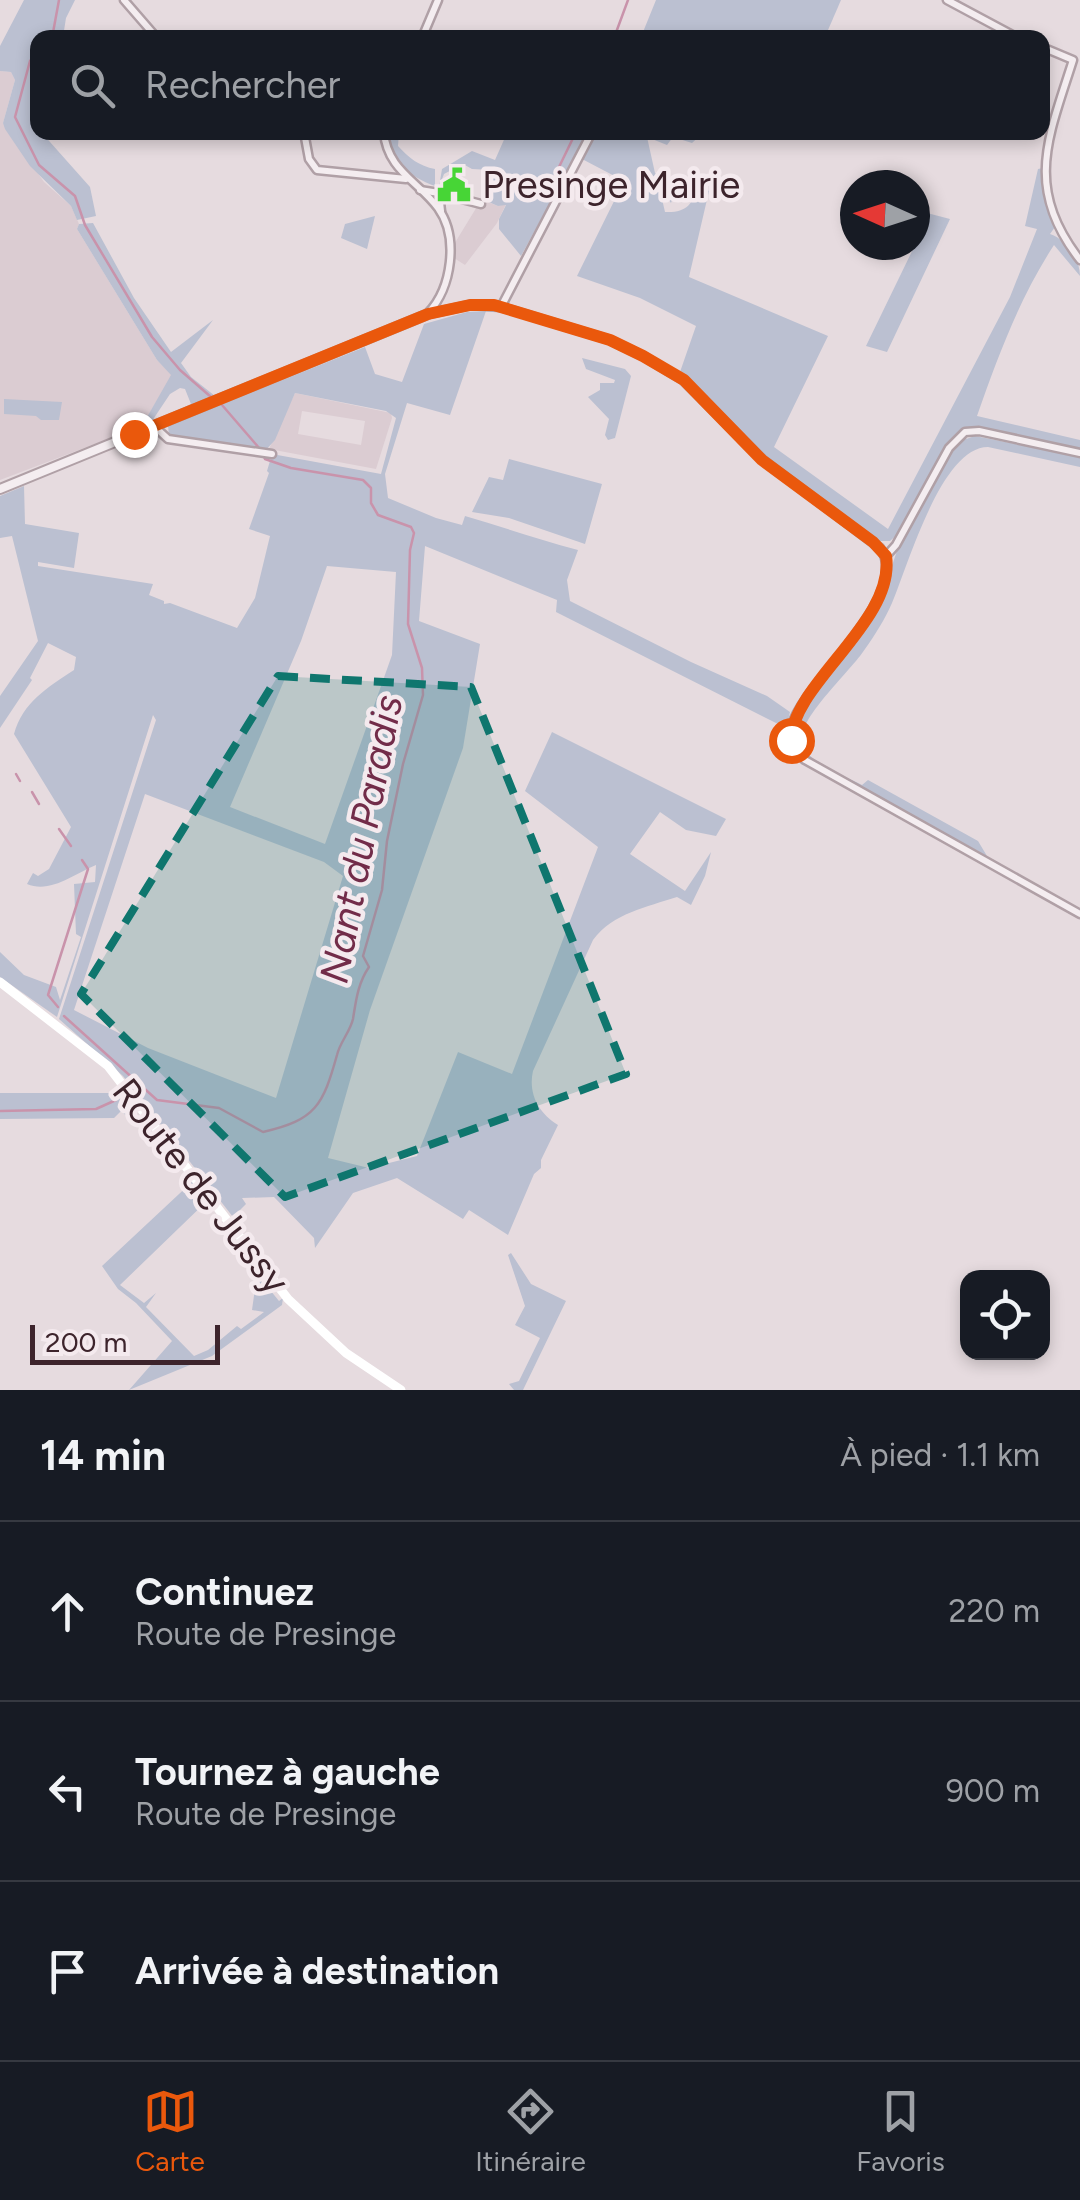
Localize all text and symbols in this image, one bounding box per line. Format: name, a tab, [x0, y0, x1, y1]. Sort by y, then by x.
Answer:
search box	[30, 30, 1050, 140]
icon: search	[65, 58, 120, 113]
text: Rechercher	[145, 62, 340, 108]
place label: Presinge Mairie	[482, 162, 740, 208]
public building icon: Presinge Mairie	[435, 166, 473, 204]
north arrow	[840, 170, 930, 260]
route end	[112, 412, 158, 458]
water label: Nant du Paradis	[310, 691, 413, 987]
route start	[769, 718, 815, 764]
street label: Route de Jussy	[103, 1069, 299, 1303]
map controls	[960, 1270, 1050, 1360]
button: locate	[960, 1270, 1050, 1360]
scale bar	[30, 1320, 220, 1364]
text: 200 m	[45, 1325, 127, 1359]
text: 14 min	[40, 1430, 166, 1481]
text: À pied · 1.1 km	[840, 1436, 1040, 1474]
text: Continuez	[135, 1569, 314, 1615]
icon: ahead	[40, 1584, 95, 1639]
text: 220 m	[949, 1592, 1040, 1630]
text: Route de Presinge	[135, 1615, 396, 1653]
text: Tournez à gauche	[135, 1749, 440, 1795]
icon: left	[40, 1764, 95, 1819]
text: 900 m	[946, 1772, 1040, 1810]
text: Route de Presinge	[135, 1795, 396, 1833]
icon: arrive	[40, 1944, 95, 1999]
text: Arrivée à destination	[135, 1948, 499, 1994]
tab: Carte	[135, 2084, 205, 2178]
tab: Itinéraire	[475, 2084, 586, 2178]
tab: Favoris	[856, 2084, 945, 2178]

